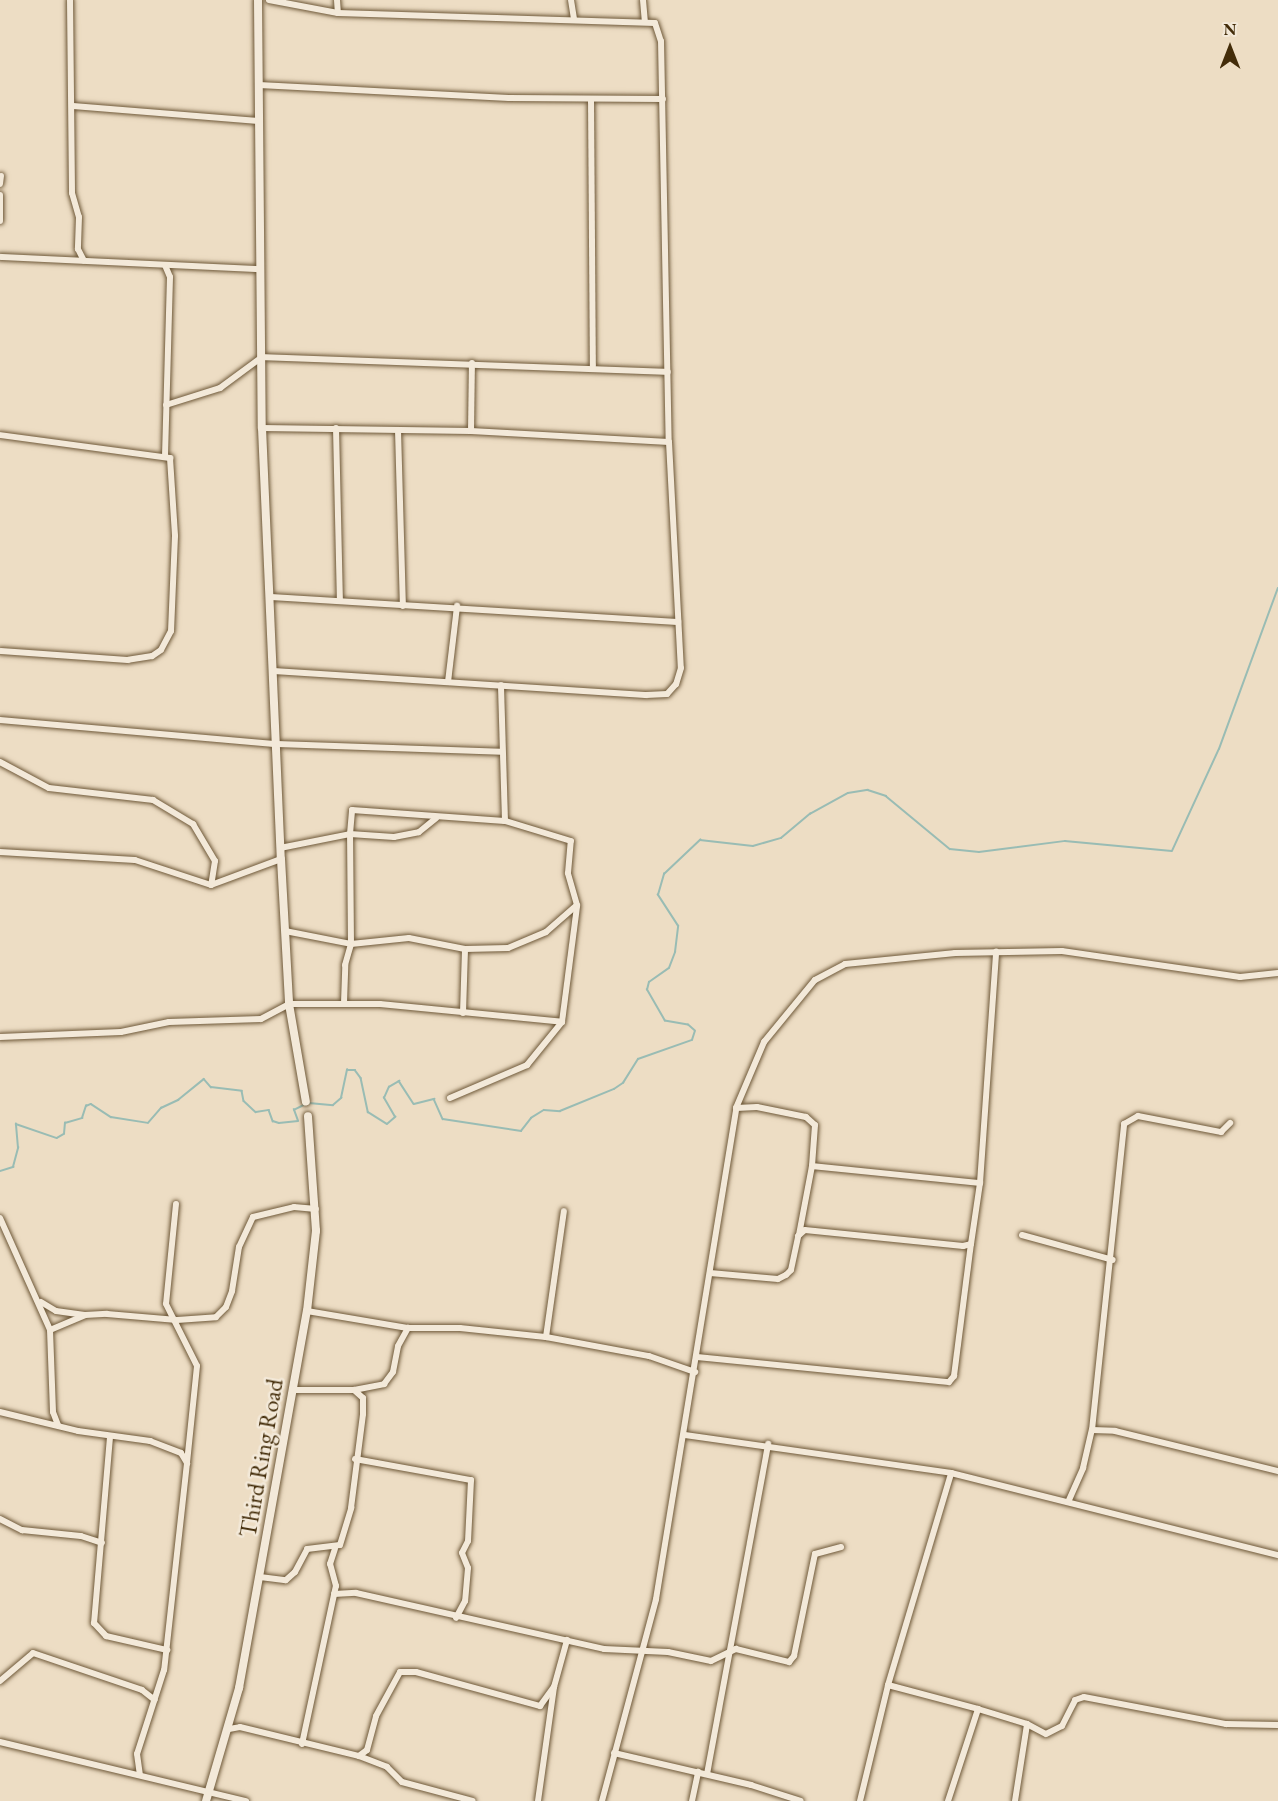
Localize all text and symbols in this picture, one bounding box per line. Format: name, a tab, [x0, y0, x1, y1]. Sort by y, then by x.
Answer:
north arrow	[1200, 18, 1260, 78]
text: N	[1224, 19, 1236, 40]
street label: Third Ring Road	[233, 1377, 289, 1539]

